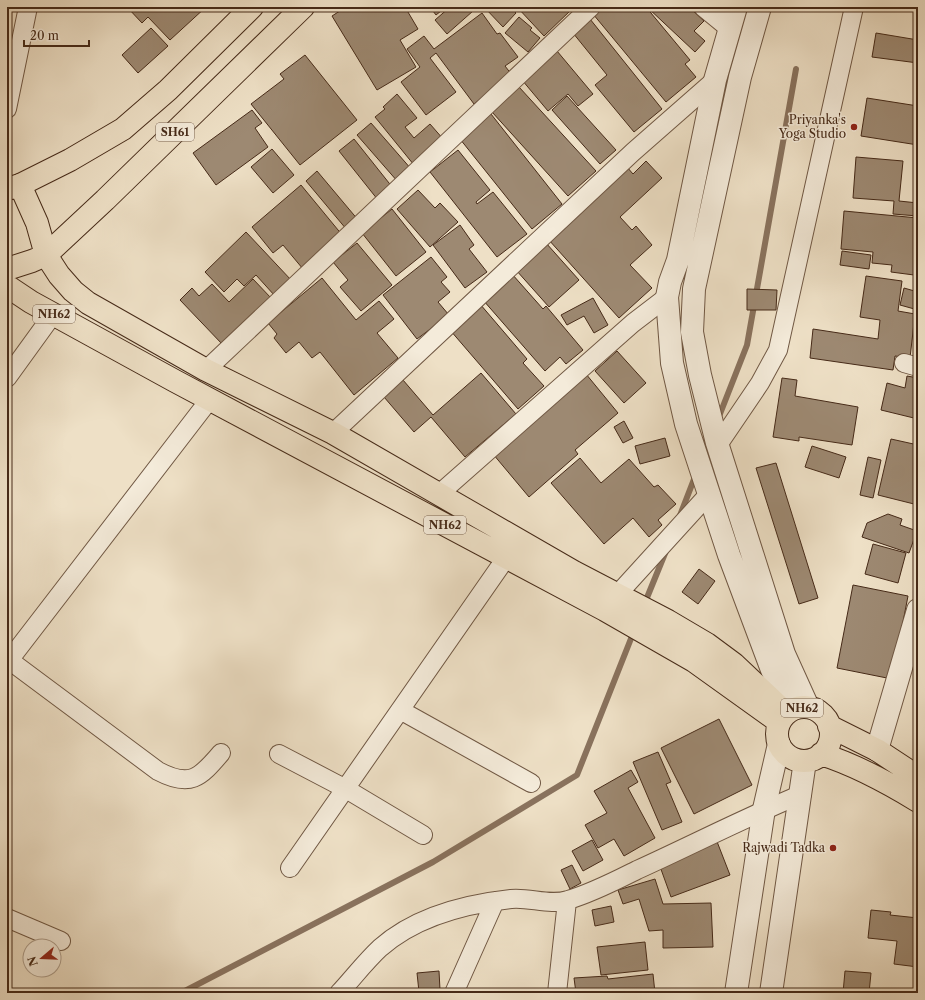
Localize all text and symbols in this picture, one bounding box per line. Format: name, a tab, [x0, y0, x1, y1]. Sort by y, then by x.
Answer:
scale bar	[24, 22, 89, 48]
text: 20 m	[30, 28, 59, 43]
place label: Priyanka's Yoga Studio	[778, 112, 846, 141]
marker: Priyanka's Yoga Studio	[849, 122, 859, 132]
road number: SH61	[156, 123, 194, 141]
road number: NH62	[33, 305, 75, 323]
road number: NH62	[424, 516, 466, 534]
road number: NH62	[781, 699, 823, 717]
place label: Rajwadi Tadka	[742, 840, 826, 855]
marker: Rajwadi Tadka	[828, 843, 838, 853]
north arrow	[22, 938, 62, 978]
text: N	[24, 954, 41, 968]

